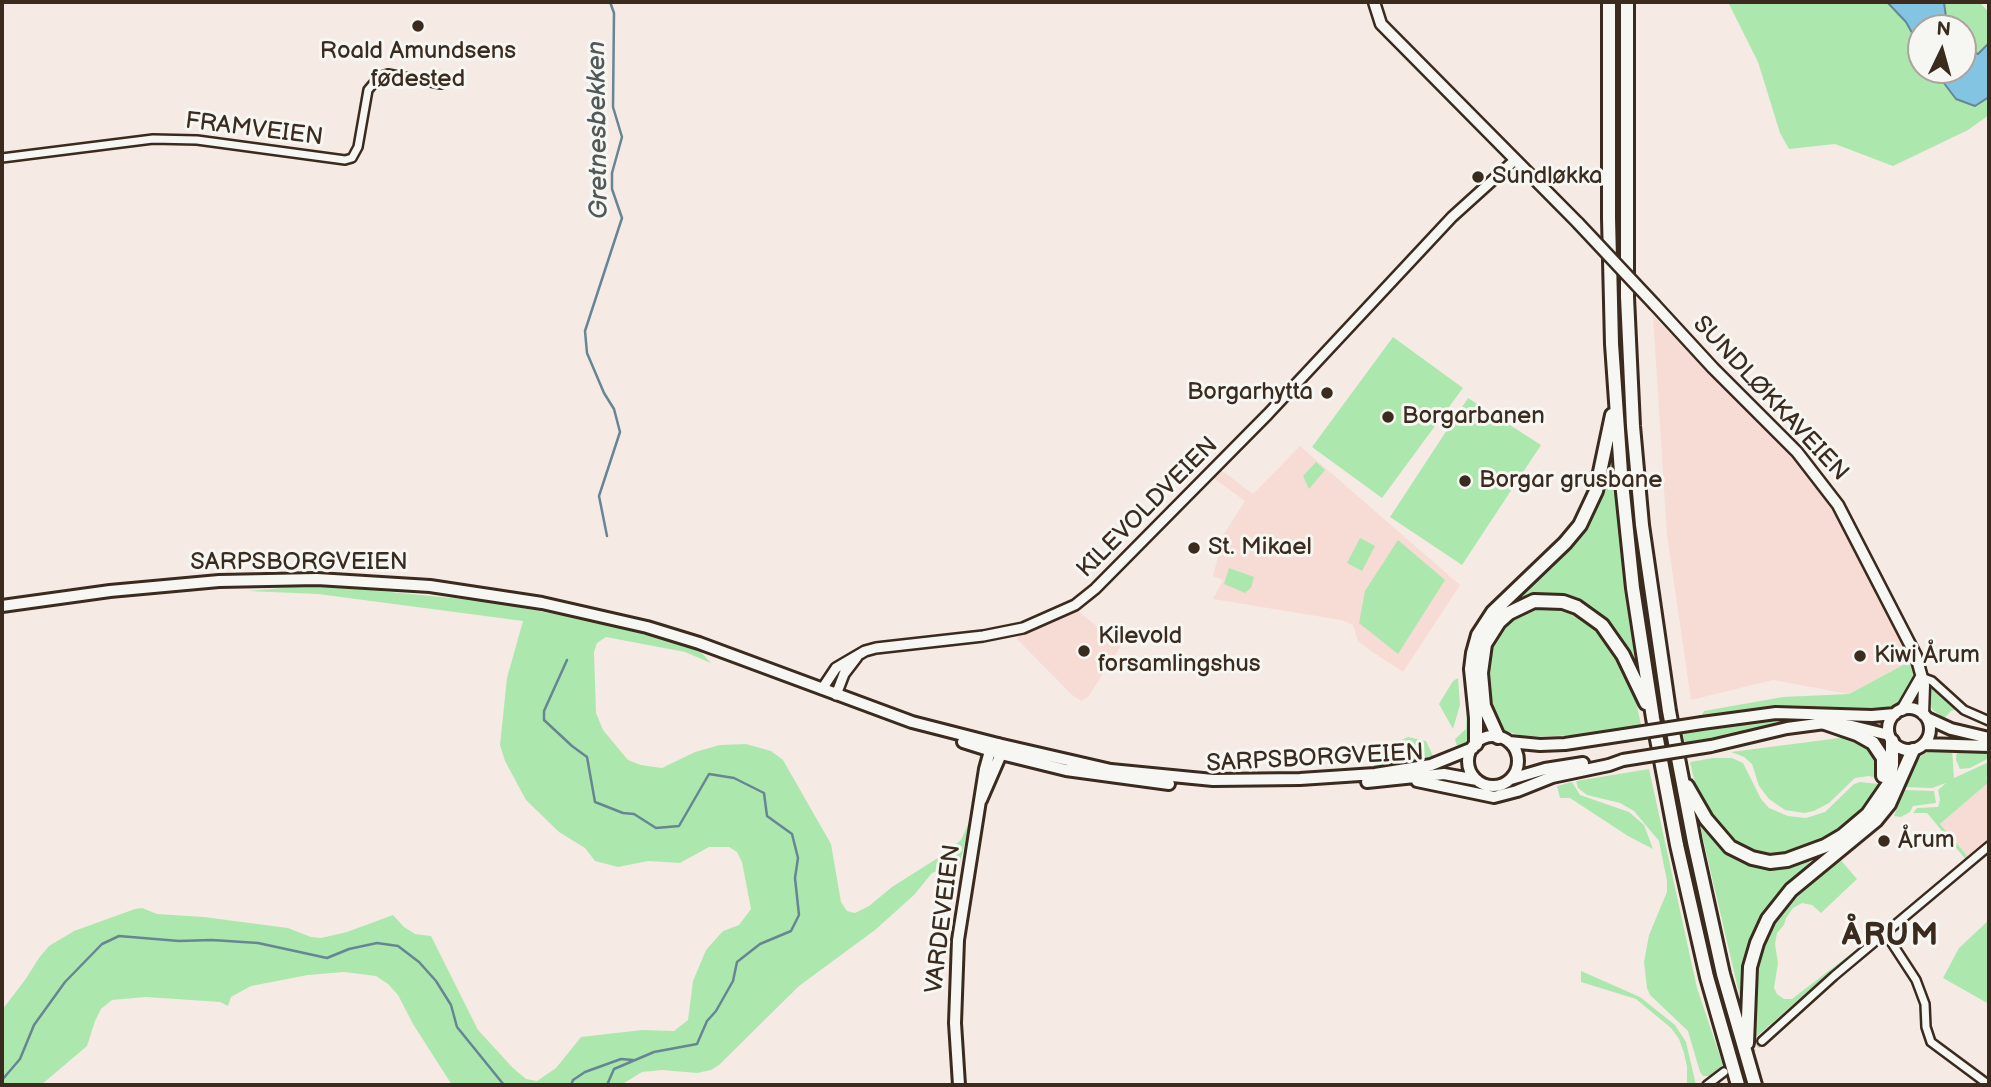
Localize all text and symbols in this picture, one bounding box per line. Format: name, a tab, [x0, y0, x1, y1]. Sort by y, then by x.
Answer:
north arrow	[1907, 14, 1977, 84]
text: N	[1936, 17, 1952, 42]
marker: Roald Amundsens fødested	[410, 18, 426, 34]
place label: Roald Amundsens fødested	[320, 38, 516, 94]
water label: Gretnesbekken	[582, 41, 616, 219]
street label: FRAMVEIEN	[183, 107, 325, 153]
place label: Sundløkka	[1492, 163, 1603, 191]
marker: Sundløkka	[1470, 169, 1486, 185]
street label: SUNDLØKKAVEIEN	[1686, 311, 1854, 487]
place label: Borgarhytta	[1187, 379, 1313, 407]
marker: Borgarhytta	[1319, 385, 1335, 401]
place label: Borgarbanen	[1402, 403, 1545, 431]
marker: Borgarbanen	[1380, 409, 1396, 425]
street label: KILEVOLDVEIEN	[1071, 431, 1225, 585]
place label: Borgar grusbane	[1479, 467, 1663, 495]
marker: Borgar grusbane	[1457, 473, 1473, 489]
place label: St. Mikael	[1208, 534, 1312, 562]
marker: St. Mikael	[1186, 540, 1202, 556]
street label: SARPSBORGVEIEN	[190, 549, 408, 577]
place label: Kilevold forsamlingshus	[1098, 623, 1261, 679]
place label: Kiwi Årum	[1874, 642, 1980, 670]
marker: Kilevold forsamlingshus	[1076, 643, 1092, 659]
marker: Kiwi Årum	[1852, 648, 1868, 664]
street label: SARPSBORGVEIEN	[1206, 739, 1424, 779]
place label: Årum	[1898, 827, 1955, 855]
marker: Årum	[1876, 833, 1892, 849]
street label: VARDEVEIEN	[921, 843, 967, 995]
district label: ÅRUM	[1842, 918, 1940, 956]

